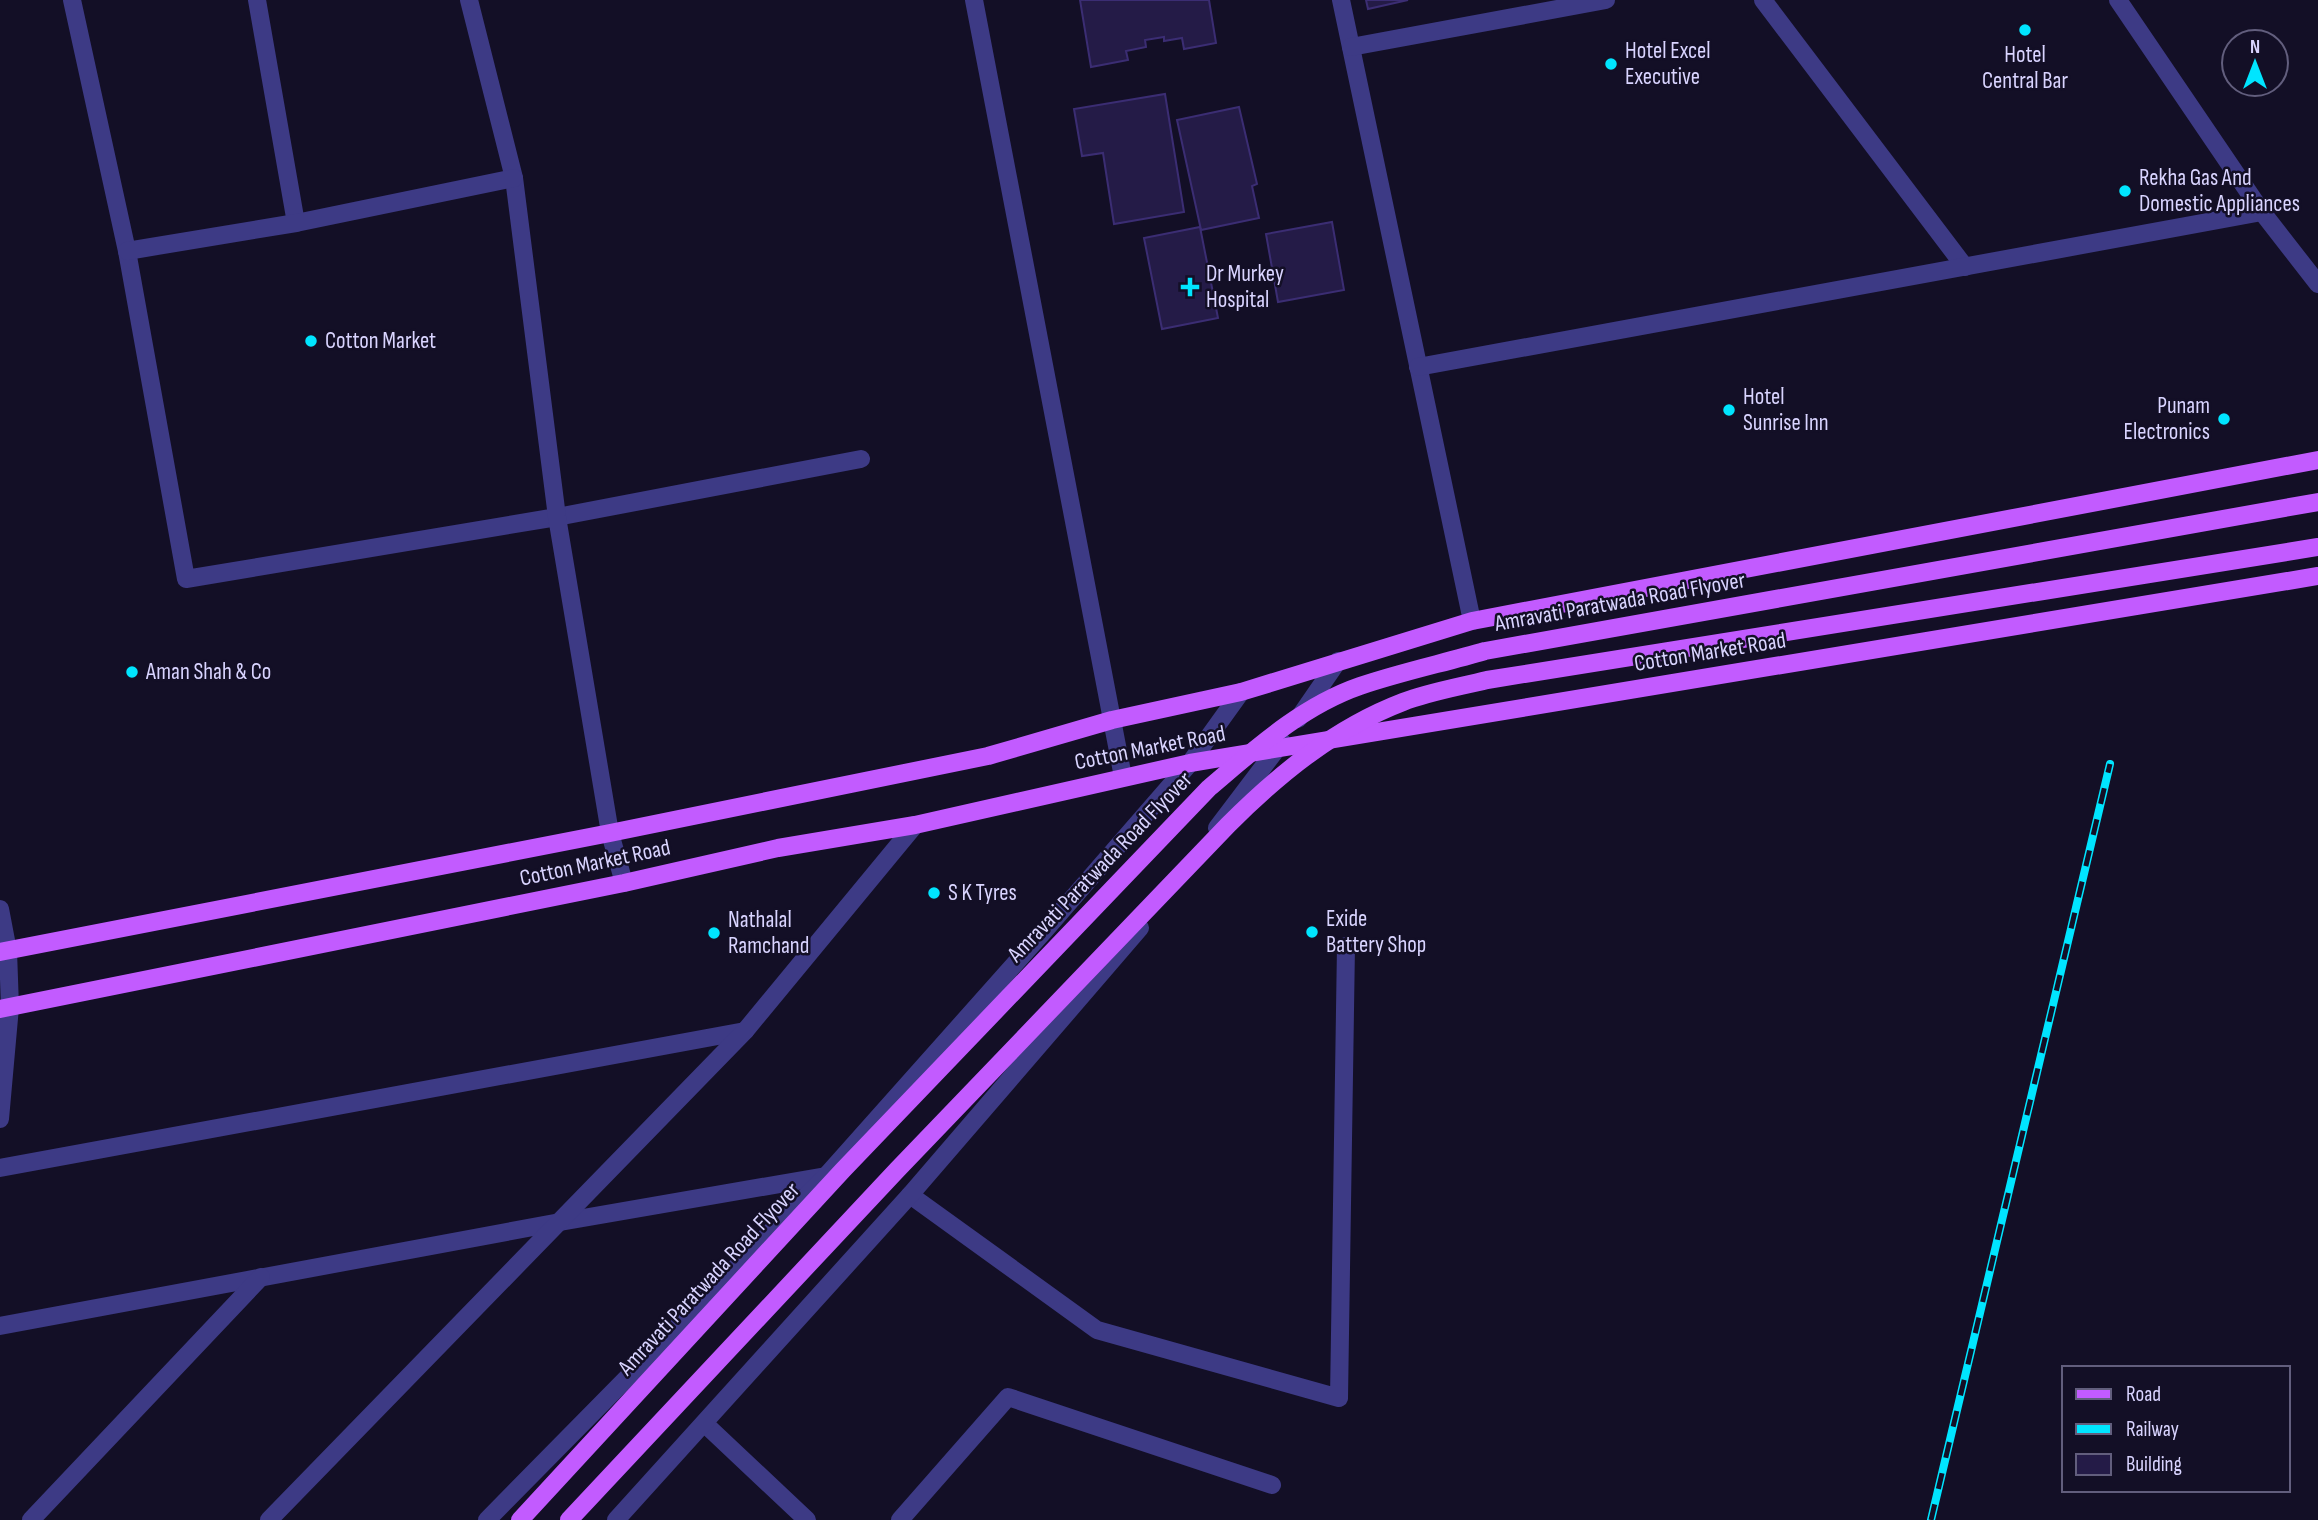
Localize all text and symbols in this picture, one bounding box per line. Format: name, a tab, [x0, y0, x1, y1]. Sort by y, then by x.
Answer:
marker: Hotel Central Bar	[2017, 22, 2033, 38]
north arrow	[2220, 28, 2290, 98]
text: N	[2250, 36, 2260, 59]
place label: Hotel Excel Executive	[1625, 37, 1711, 91]
place label: Hotel Central Bar	[1982, 41, 2068, 95]
marker: Hotel Excel Executive	[1603, 56, 1619, 72]
place label: Rekha Gas And Domestic Appliances	[2139, 164, 2300, 218]
marker: Rekha Gas And Domestic Appliances	[2117, 183, 2133, 199]
place label: Dr Murkey Hospital	[1206, 260, 1284, 314]
marker: Dr Murkey Hospital	[1180, 277, 1200, 297]
place label: Cotton Market	[325, 327, 436, 355]
marker: Cotton Market	[303, 333, 319, 349]
place label: Hotel Sunrise Inn	[1743, 383, 1829, 437]
place label: Punam Electronics	[2124, 392, 2210, 446]
marker: Hotel Sunrise Inn	[1721, 402, 1737, 418]
marker: Punam Electronics	[2216, 411, 2232, 427]
street label: Amravati Paratwada Road Flyover	[1492, 566, 1748, 638]
street label: Cotton Market Road	[1632, 626, 1788, 678]
place label: Aman Shah & Co	[145, 658, 271, 686]
marker: Aman Shah & Co	[124, 664, 140, 680]
street label: Cotton Market Road	[1072, 720, 1228, 776]
street label: Amravati Paratwada Road Flyover	[1001, 766, 1199, 969]
street label: Cotton Market Road	[517, 833, 673, 893]
place label: S K Tyres	[948, 879, 1017, 907]
marker: S K Tyres	[926, 885, 942, 901]
place label: Exide Battery Shop	[1326, 905, 1426, 959]
place label: Nathalal Ramchand	[728, 906, 809, 960]
marker: Exide Battery Shop	[1304, 924, 1320, 940]
marker: Nathalal Ramchand	[706, 925, 722, 941]
street label: Amravati Paratwada Road Flyover	[611, 1176, 806, 1382]
legend	[2062, 1366, 2290, 1492]
text: Road	[2126, 1382, 2161, 1407]
text: Railway	[2126, 1417, 2179, 1442]
text: Building	[2126, 1452, 2182, 1477]

